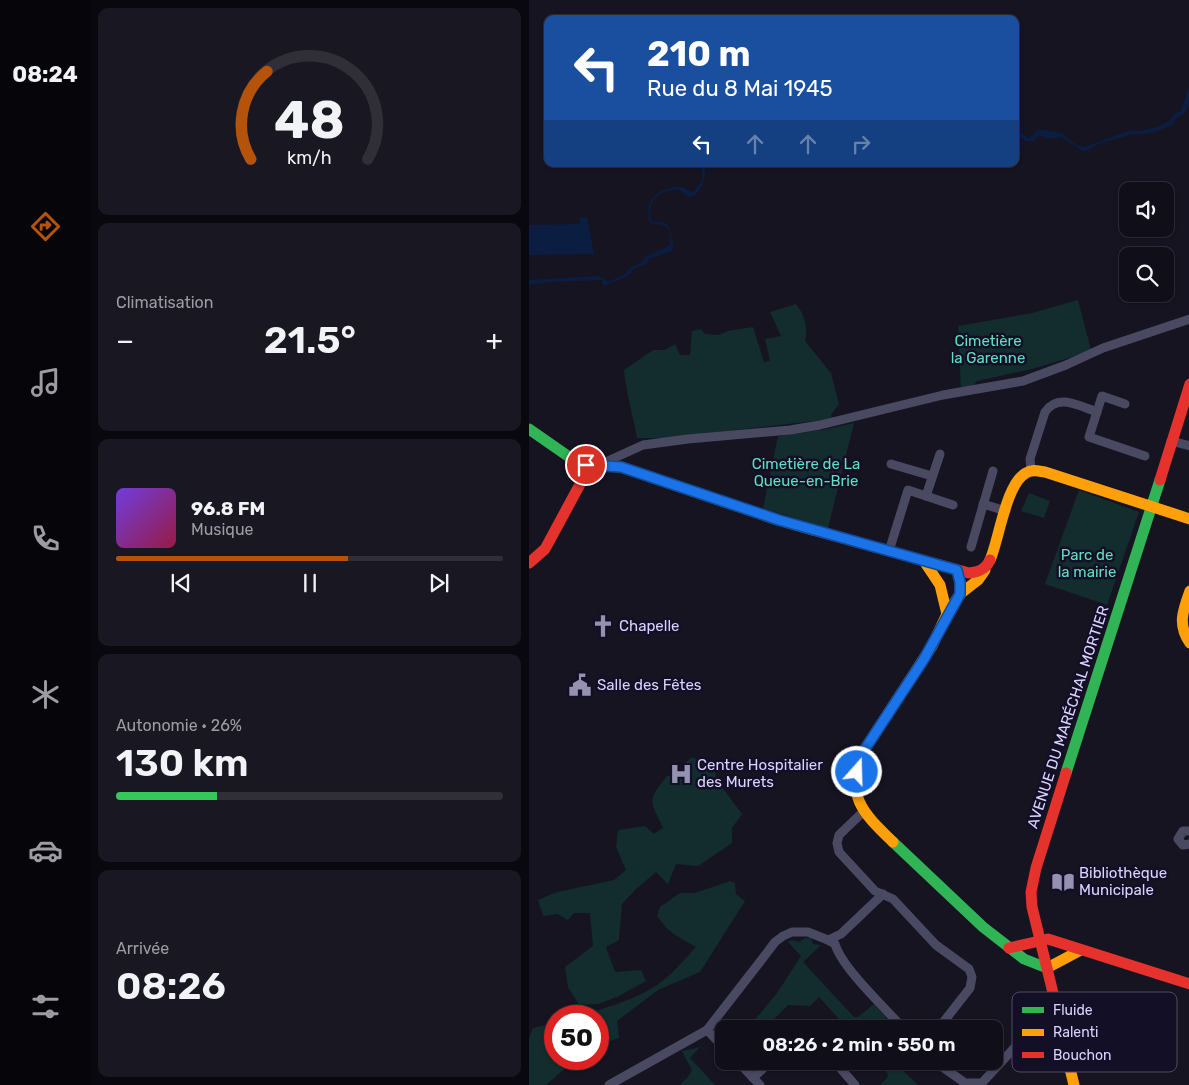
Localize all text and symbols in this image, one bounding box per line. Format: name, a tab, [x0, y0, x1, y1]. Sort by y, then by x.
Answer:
text: 210 m	[647, 33, 750, 75]
icon: left	[564, 35, 629, 100]
text: 08:24	[12, 61, 78, 88]
text: Rue du 8 Mai 1945	[647, 75, 833, 102]
text: 48	[274, 89, 345, 151]
icon: left	[688, 130, 716, 158]
icon: ahead	[741, 130, 769, 158]
icon: ahead	[794, 130, 822, 158]
icon: right	[847, 130, 875, 158]
text: km/h	[287, 147, 332, 168]
map controls	[1119, 182, 1174, 302]
button: sound	[1119, 182, 1174, 237]
icon: directions	[28, 209, 63, 244]
button: search	[1119, 247, 1174, 302]
text: Climatisation	[116, 293, 213, 312]
text: 21.5°	[264, 317, 356, 363]
text: −	[116, 324, 134, 357]
text: +	[486, 324, 503, 357]
park label: Cimetière la Garenne	[951, 332, 1025, 367]
icon: music	[28, 365, 63, 400]
pin	[565, 444, 607, 486]
icon: arrive	[572, 451, 600, 479]
park label: Cimetière de La Queue-en-Brie	[752, 455, 860, 490]
text: 96.8 FM	[191, 497, 265, 520]
text: Musique	[191, 520, 254, 539]
icon: phone	[28, 521, 63, 556]
park label: Parc de la mairie	[1058, 546, 1116, 581]
icon: previous	[167, 569, 195, 597]
icon: pause	[296, 569, 324, 597]
icon: next	[425, 569, 453, 597]
street label: AVENUE DU MARÉCHAL MORTIER	[1023, 603, 1113, 831]
church icon: Chapelle	[590, 613, 616, 639]
place label: Chapelle	[619, 617, 679, 635]
public building icon: Salle des Fêtes	[567, 672, 593, 698]
place label: Salle des Fêtes	[597, 676, 702, 694]
icon: climate	[28, 677, 63, 712]
text: Autonomie · 26%	[116, 716, 242, 735]
text: 130 km	[116, 740, 249, 786]
position arrow	[830, 745, 882, 797]
place label: Centre Hospitalier des Murets	[697, 756, 823, 791]
hospital icon: Centre Hospitalier des Murets	[668, 761, 694, 787]
icon: car	[28, 833, 63, 868]
place label: Bibliothèque Municipale	[1079, 864, 1167, 899]
library icon: Bibliothèque Municipale	[1050, 869, 1076, 895]
text: Arrivée	[116, 939, 169, 958]
text: 08:26	[116, 963, 226, 1009]
icon: filters	[28, 989, 63, 1024]
legend	[1012, 992, 1177, 1072]
text: Fluide	[1053, 1002, 1093, 1019]
speed limit sign: 50	[544, 1005, 609, 1070]
text: Ralenti	[1053, 1024, 1098, 1041]
text: 08:26 · 2 min · 550 m	[762, 1033, 956, 1056]
text: Bouchon	[1053, 1047, 1112, 1064]

